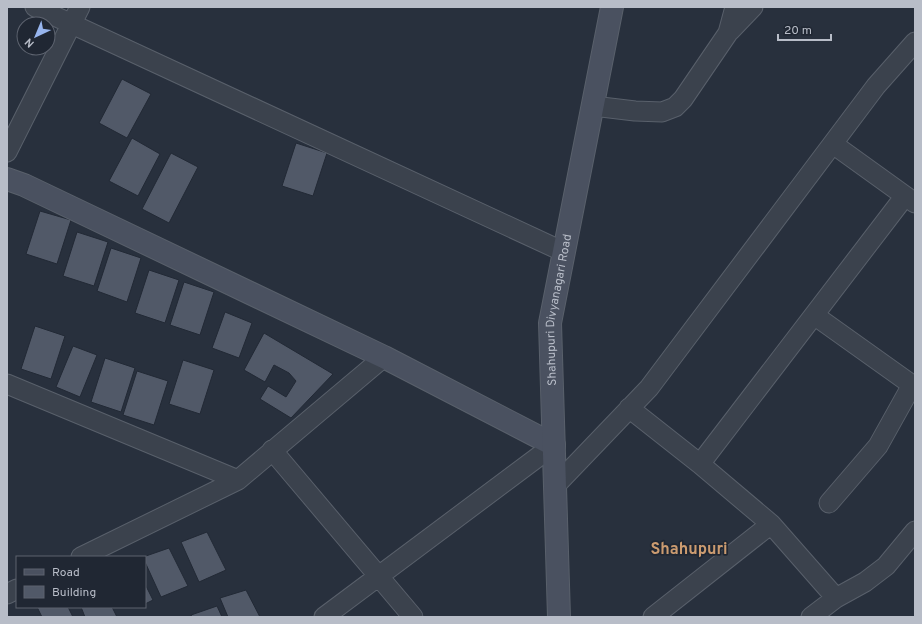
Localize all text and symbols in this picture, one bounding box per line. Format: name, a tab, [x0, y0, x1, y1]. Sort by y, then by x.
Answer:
north arrow	[16, 16, 56, 56]
scale bar	[778, 16, 831, 42]
text: 20 m	[784, 23, 812, 39]
text: N	[22, 35, 37, 50]
street label: Shahupuri Divyanagari Road	[543, 233, 576, 386]
district label: Shahupuri	[650, 540, 728, 560]
legend	[16, 556, 146, 608]
text: Road	[52, 565, 80, 581]
text: Building	[52, 585, 96, 601]

